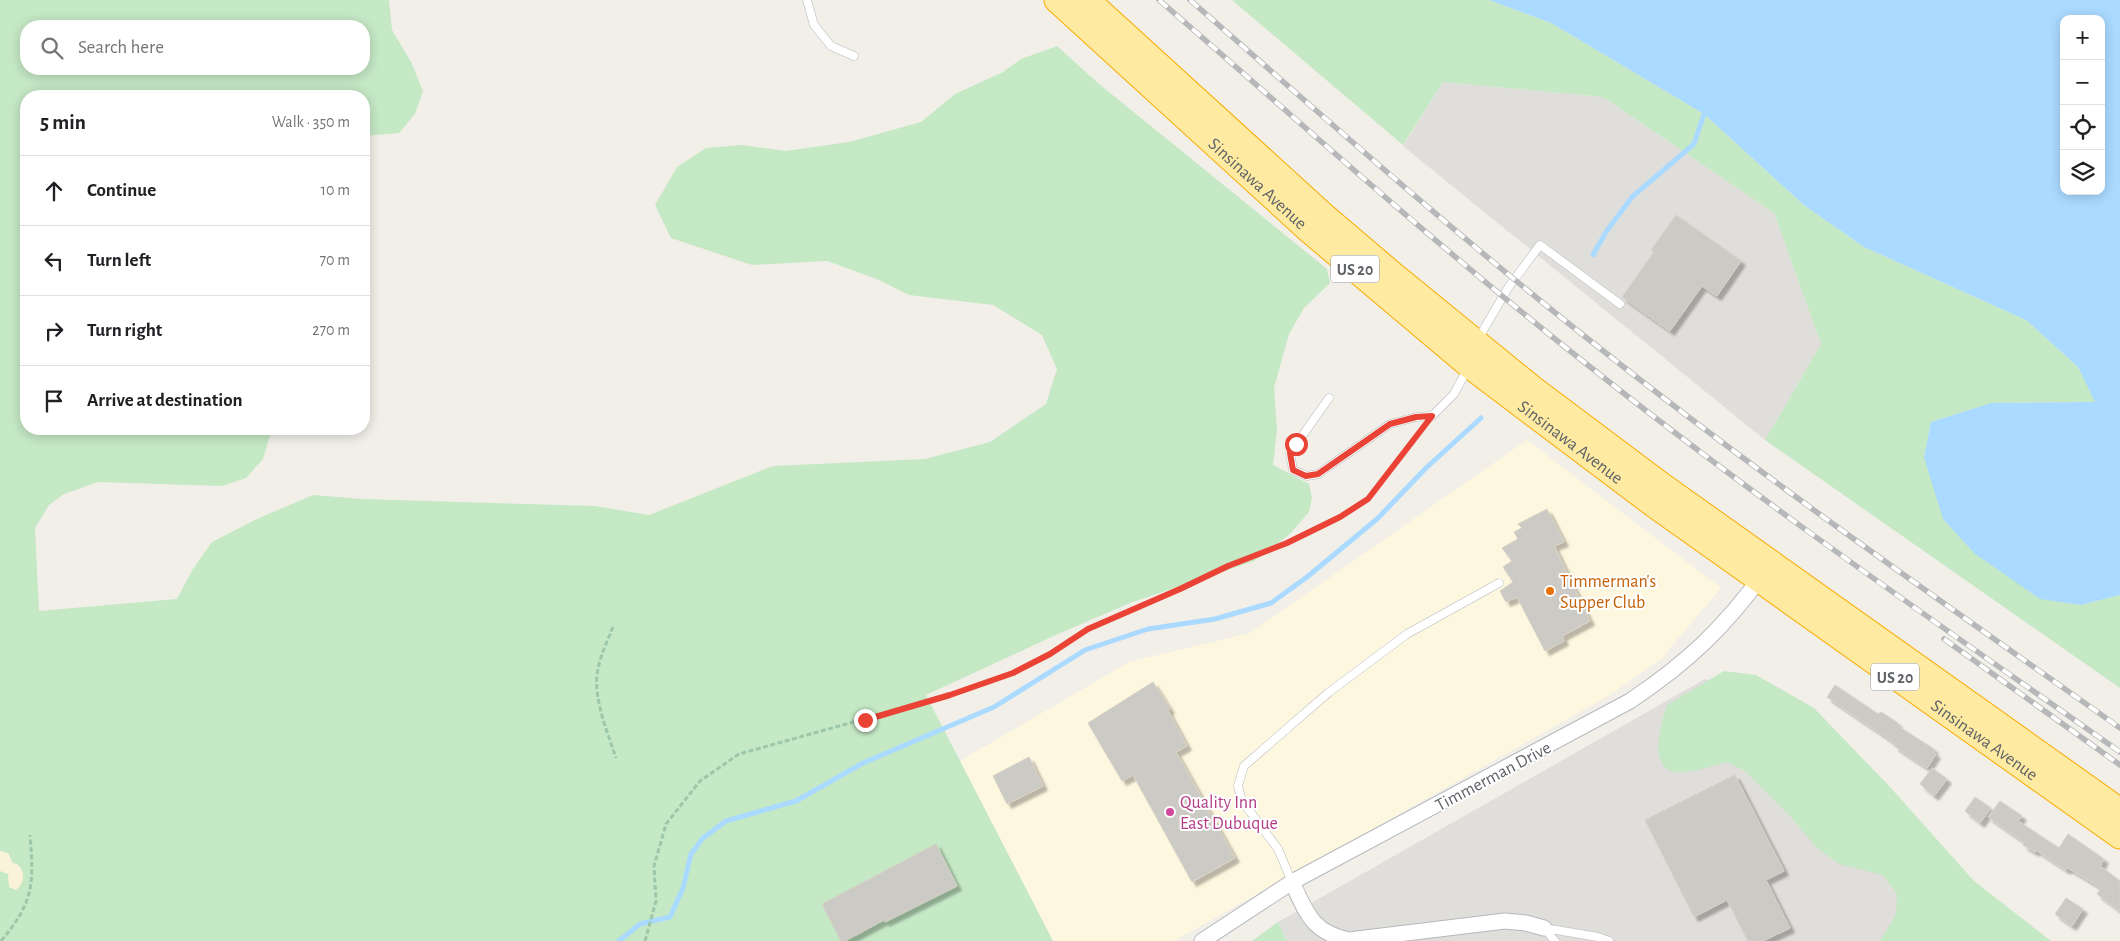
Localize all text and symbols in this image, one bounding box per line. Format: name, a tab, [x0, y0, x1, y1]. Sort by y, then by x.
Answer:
map controls	[2060, 15, 2105, 195]
button: +	[2060, 15, 2105, 60]
search box	[20, 20, 370, 75]
icon: search	[38, 34, 66, 62]
text: Search here	[78, 38, 164, 57]
button: −	[2060, 60, 2105, 105]
button: locate	[2060, 105, 2105, 150]
text: 5 min	[40, 112, 86, 133]
text: Walk · 350 m	[272, 114, 350, 130]
street label: Sinsinawa Avenue	[1204, 135, 1310, 233]
button: layers	[2060, 150, 2105, 195]
icon: ahead	[40, 177, 68, 205]
text: Continue	[87, 181, 156, 200]
text: 10 m	[321, 182, 350, 198]
icon: left	[40, 247, 68, 275]
text: Turn left	[87, 251, 151, 270]
text: 70 m	[319, 252, 350, 268]
road number: US 20	[1331, 255, 1379, 282]
icon: right	[40, 317, 68, 345]
text: Turn right	[87, 321, 162, 340]
text: 270 m	[312, 322, 350, 338]
icon: arrive	[40, 387, 68, 415]
text: Arrive at destination	[87, 391, 243, 410]
street label: Sinsinawa Avenue	[1514, 397, 1626, 488]
route start	[1285, 433, 1308, 456]
place label: Timmerman's Supper Club	[1560, 573, 1656, 612]
marker: Timmerman's Supper Club	[1544, 585, 1556, 597]
road number: US 20	[1871, 664, 1919, 690]
street label: Sinsinawa Avenue	[1927, 697, 2041, 784]
route end	[854, 709, 877, 732]
street label: Timmerman Drive	[1433, 739, 1554, 815]
place label: Quality Inn East Dubuque	[1180, 794, 1278, 833]
marker: Quality Inn East Dubuque	[1164, 806, 1176, 818]

